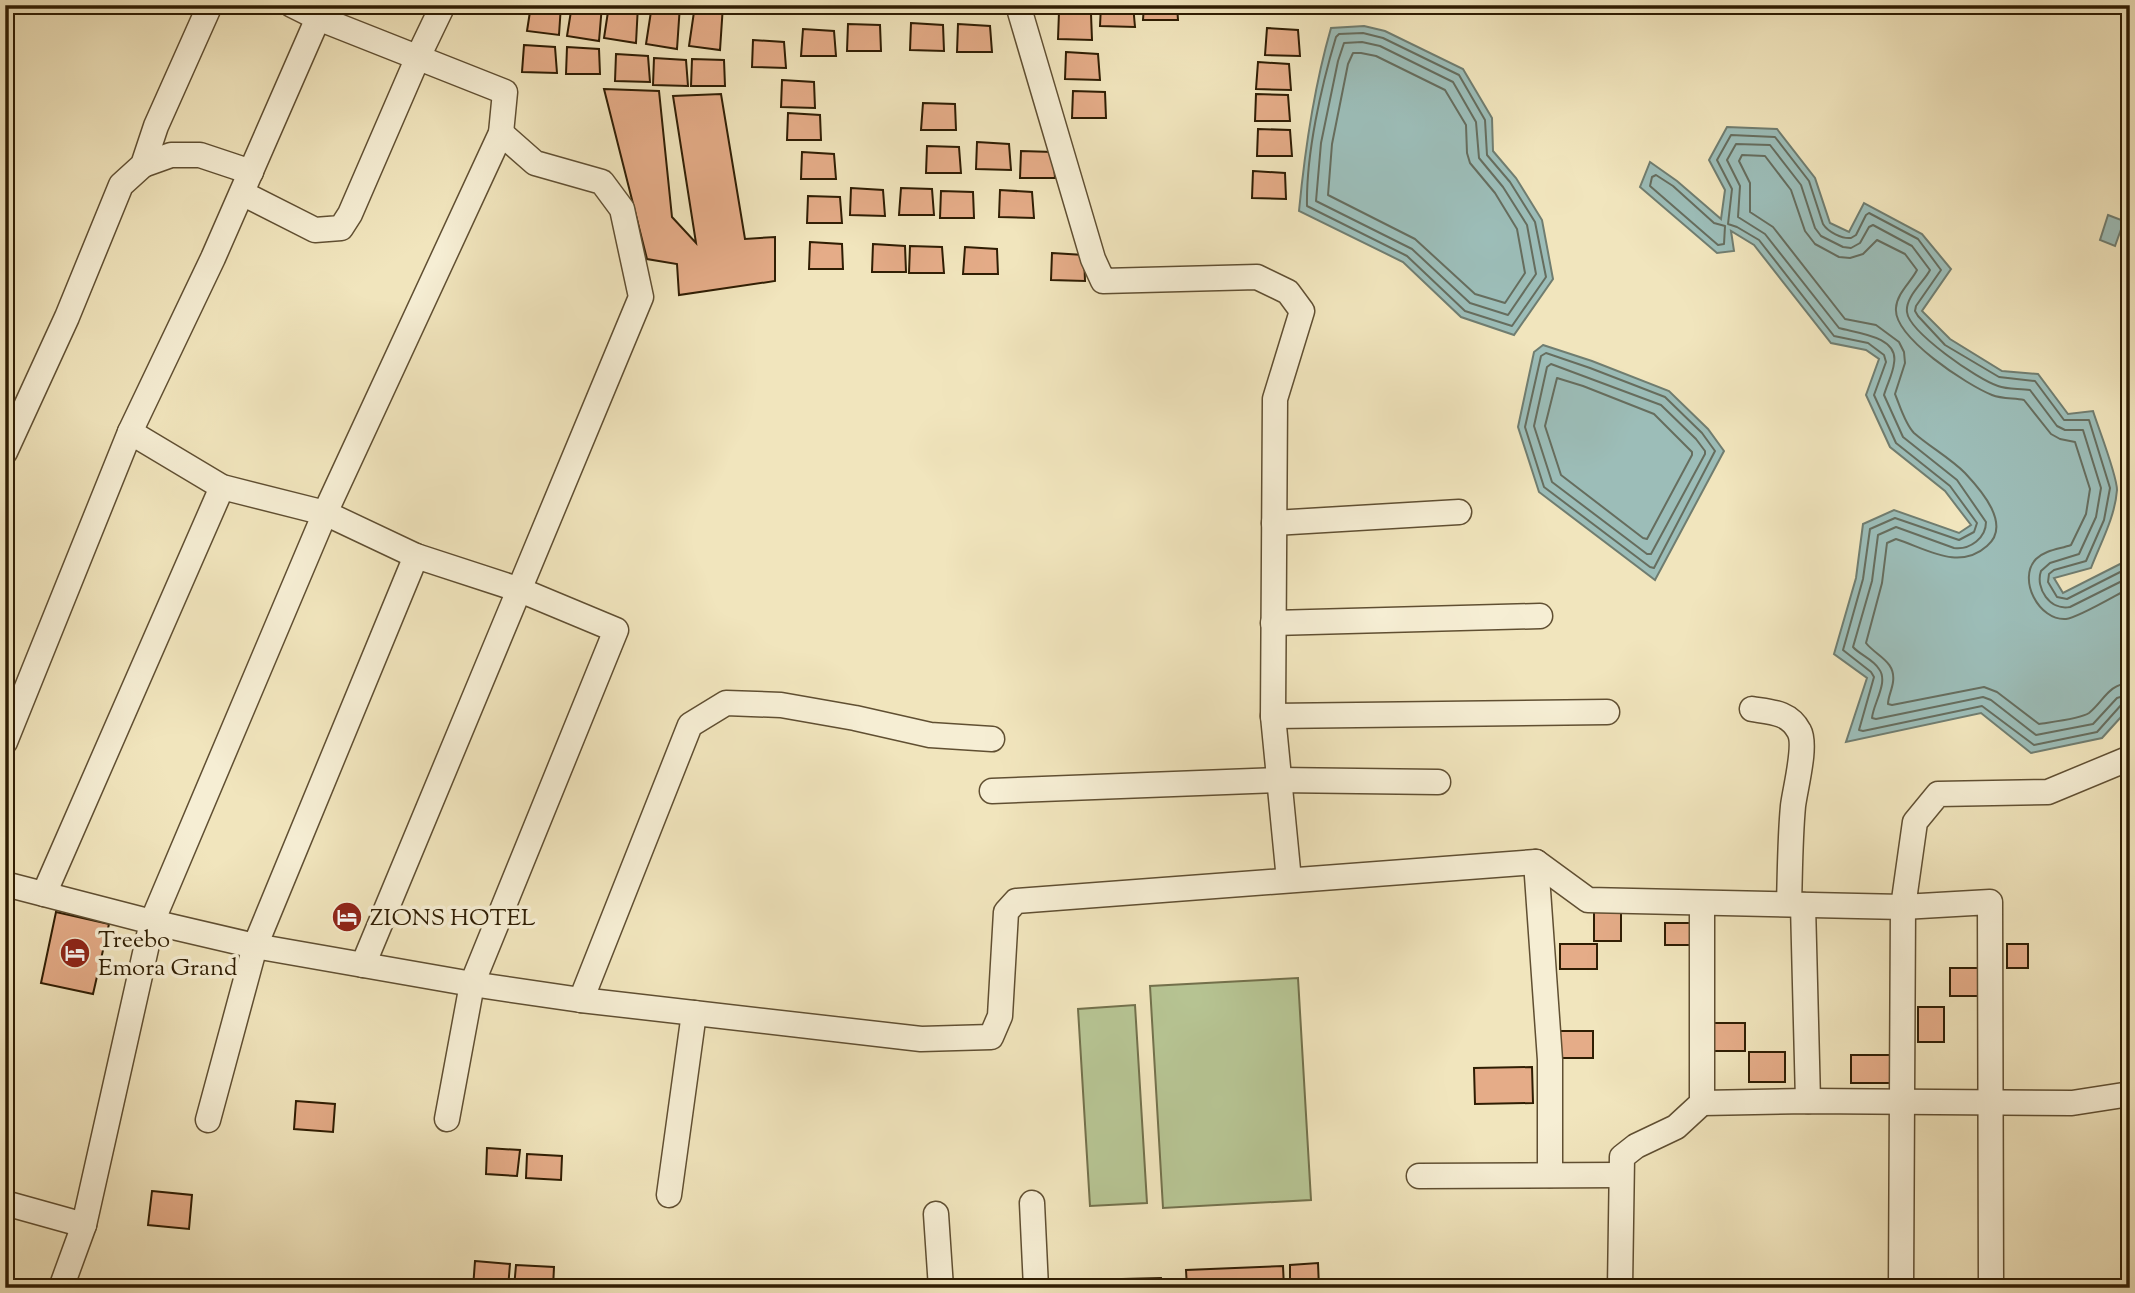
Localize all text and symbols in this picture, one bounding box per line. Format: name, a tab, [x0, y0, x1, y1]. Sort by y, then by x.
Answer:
hotel icon: ZIONS HOTEL	[330, 900, 364, 934]
place label: ZIONS HOTEL	[370, 902, 535, 936]
place label: Treebo Emora Grand	[98, 924, 238, 986]
hotel icon: Treebo Emora Grand	[58, 936, 92, 970]

